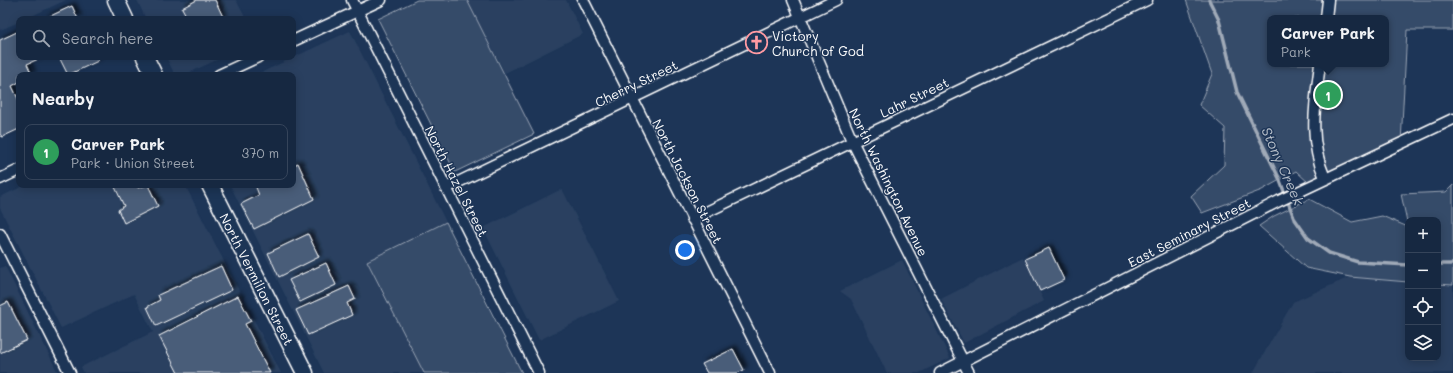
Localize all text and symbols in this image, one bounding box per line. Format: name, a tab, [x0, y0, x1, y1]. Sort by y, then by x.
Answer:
popup	[1267, 15, 1389, 67]
search box	[16, 16, 296, 60]
text: Carver Park	[1281, 23, 1375, 43]
icon: search	[30, 27, 52, 49]
place label: Victory Church of God	[772, 27, 864, 59]
text: Search here	[62, 28, 153, 48]
church icon: Victory Church of God	[744, 29, 770, 55]
text: Park	[1281, 43, 1311, 60]
street label: Cherry Street	[592, 56, 680, 110]
street label: Lahr Street	[877, 73, 951, 121]
pin: 1	[1315, 80, 1341, 110]
text: Nearby	[32, 87, 94, 109]
street label: North Washington Avenue	[846, 105, 932, 259]
street label: North Jackson Street	[649, 116, 727, 246]
street label: North Hazel Street	[422, 123, 493, 240]
water label: Stony Creek	[1257, 124, 1309, 209]
text: Carver Park	[71, 134, 165, 154]
text: 1	[43, 144, 49, 161]
text: 370 m	[242, 144, 279, 161]
text: Park · Union Street	[71, 154, 195, 171]
street label: East Seminary Street	[1125, 194, 1254, 270]
street label: North Vermilion Street	[216, 210, 298, 348]
map controls	[1405, 217, 1441, 361]
button: +	[1405, 217, 1441, 253]
your location	[675, 240, 695, 260]
button: −	[1405, 253, 1441, 289]
button: locate	[1405, 289, 1441, 325]
button: layers	[1405, 325, 1441, 361]

